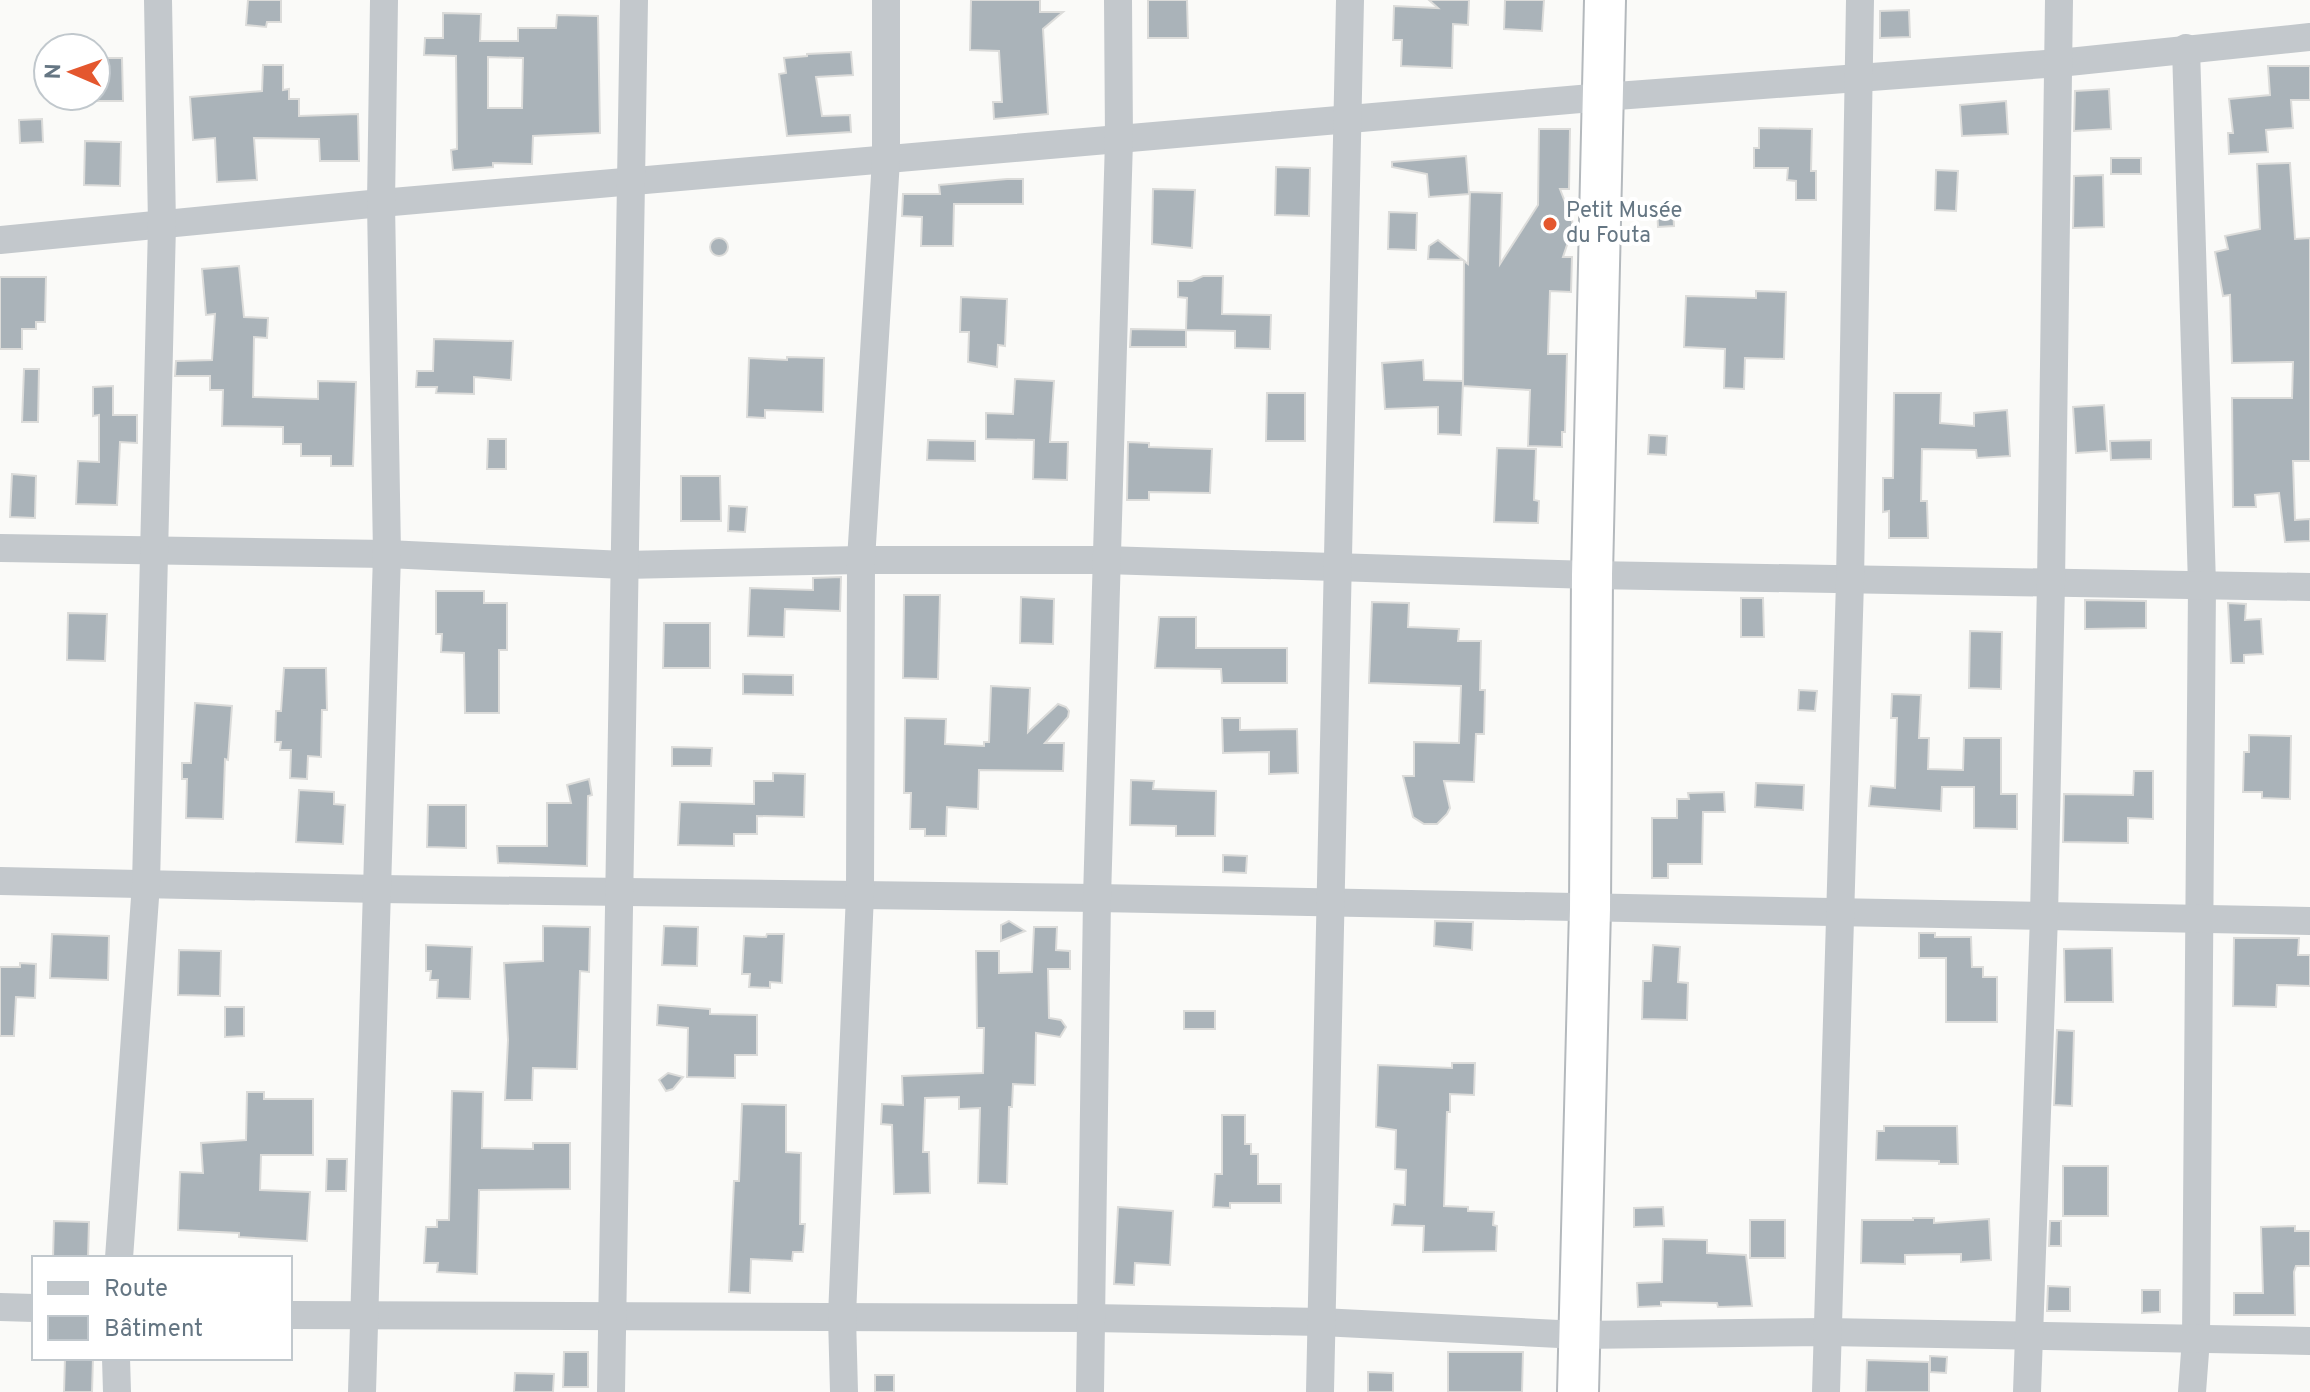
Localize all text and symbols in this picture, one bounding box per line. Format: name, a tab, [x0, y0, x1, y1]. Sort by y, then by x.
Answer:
north arrow	[32, 32, 112, 112]
text: N	[41, 63, 68, 80]
place label: Petit Musée du Fouta	[1566, 198, 1682, 250]
marker: Petit Musée du Fouta	[1541, 215, 1559, 233]
legend	[32, 1256, 292, 1360]
text: Route	[104, 1275, 168, 1305]
text: Bâtiment	[104, 1315, 203, 1345]

